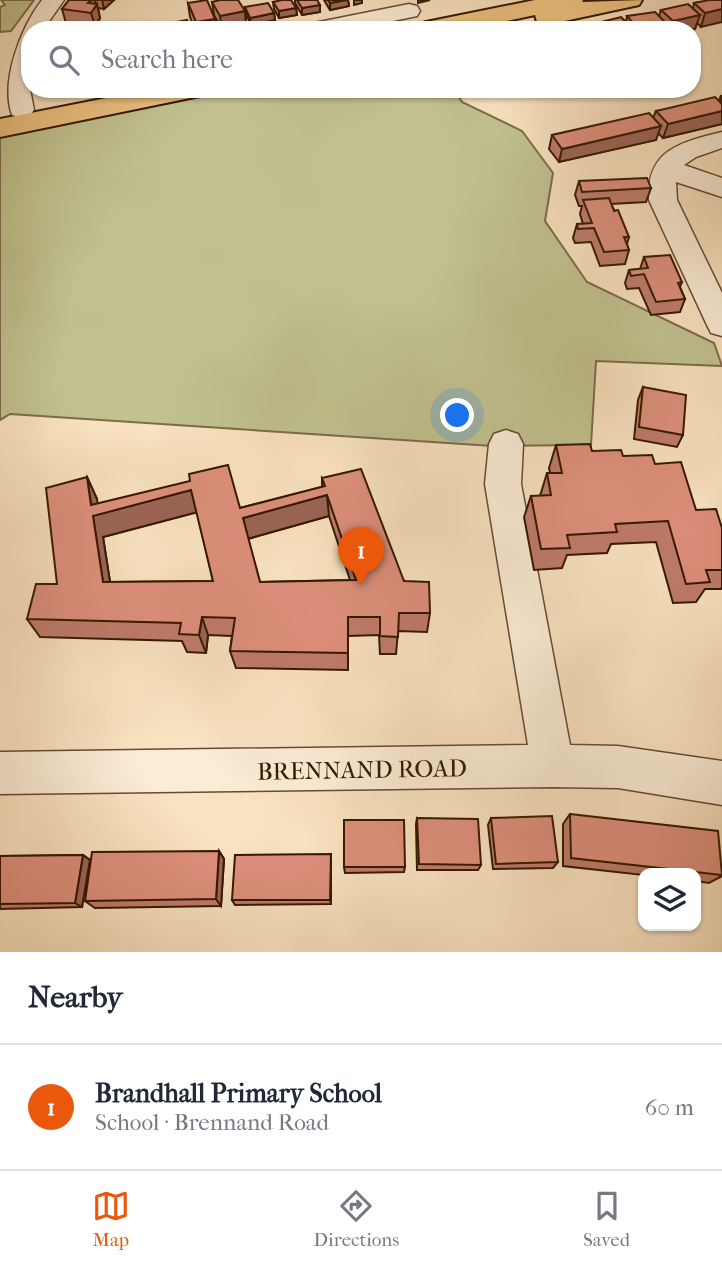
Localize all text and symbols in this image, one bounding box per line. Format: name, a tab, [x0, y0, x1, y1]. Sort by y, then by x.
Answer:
search box	[21, 21, 701, 98]
icon: search	[45, 41, 83, 79]
text: Search here	[101, 44, 233, 75]
your location	[440, 398, 474, 432]
pin: 1	[338, 527, 384, 585]
street label: BRENNAND ROAD	[257, 754, 467, 786]
map controls	[638, 868, 701, 931]
button: layers	[638, 868, 701, 931]
text: Nearby	[28, 980, 123, 1015]
text: Brandhall Primary School	[95, 1078, 382, 1109]
text: 1	[47, 1094, 55, 1121]
text: 60 m	[645, 1094, 694, 1121]
text: School · Brennand Road	[95, 1109, 329, 1136]
tab: Map	[92, 1187, 130, 1251]
tab: Directions	[314, 1187, 399, 1251]
tab: Saved	[583, 1187, 630, 1251]

